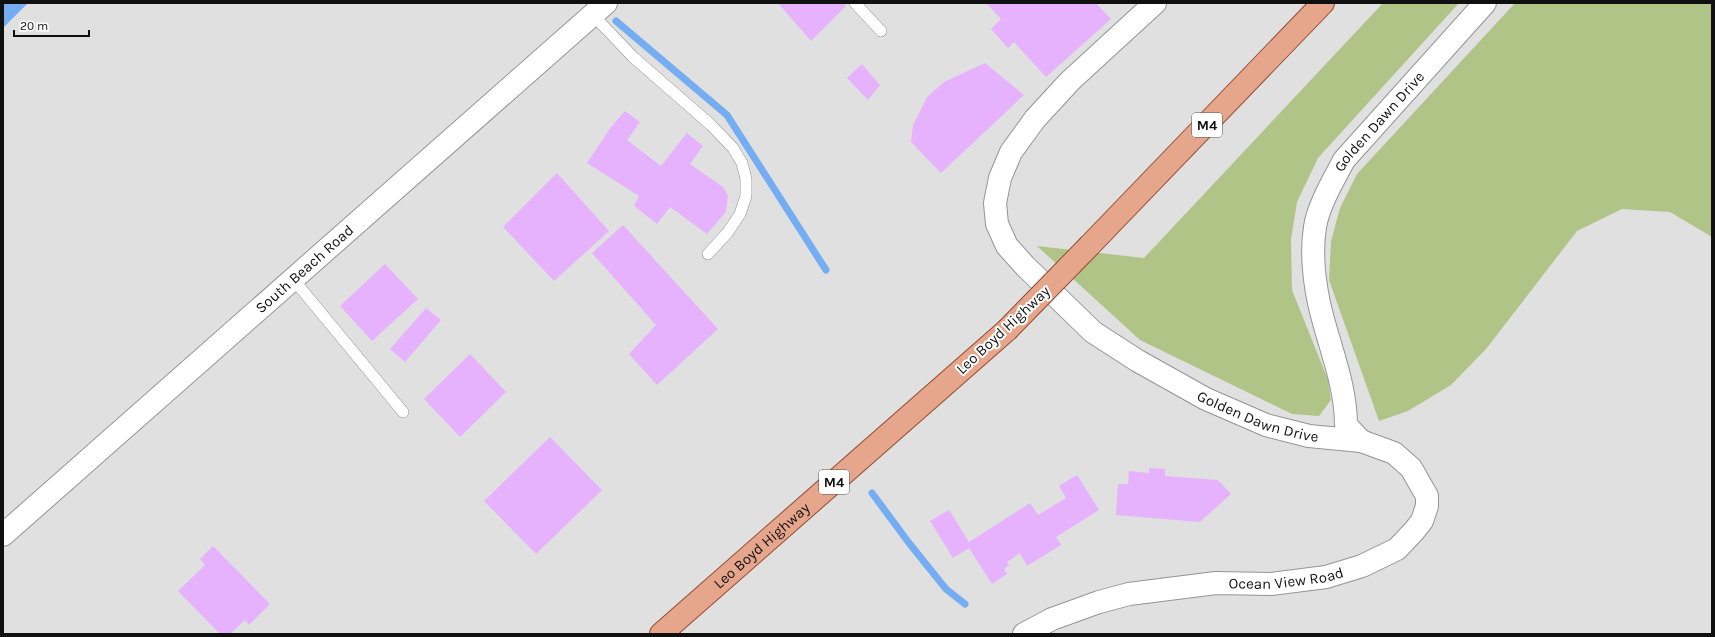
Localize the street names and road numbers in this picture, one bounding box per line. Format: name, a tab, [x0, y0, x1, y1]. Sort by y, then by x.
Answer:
street label: Golden Dawn Drive	[1331, 68, 1428, 175]
road number: M4	[1192, 113, 1222, 137]
street label: South Beach Road	[252, 221, 357, 317]
street label: Leo Boyd Highway	[952, 282, 1054, 378]
street label: Golden Dawn Drive	[1194, 387, 1319, 446]
road number: M4	[819, 470, 849, 494]
street label: Leo Boyd Highway	[710, 499, 813, 592]
street label: Ocean View Road	[1229, 563, 1346, 593]

